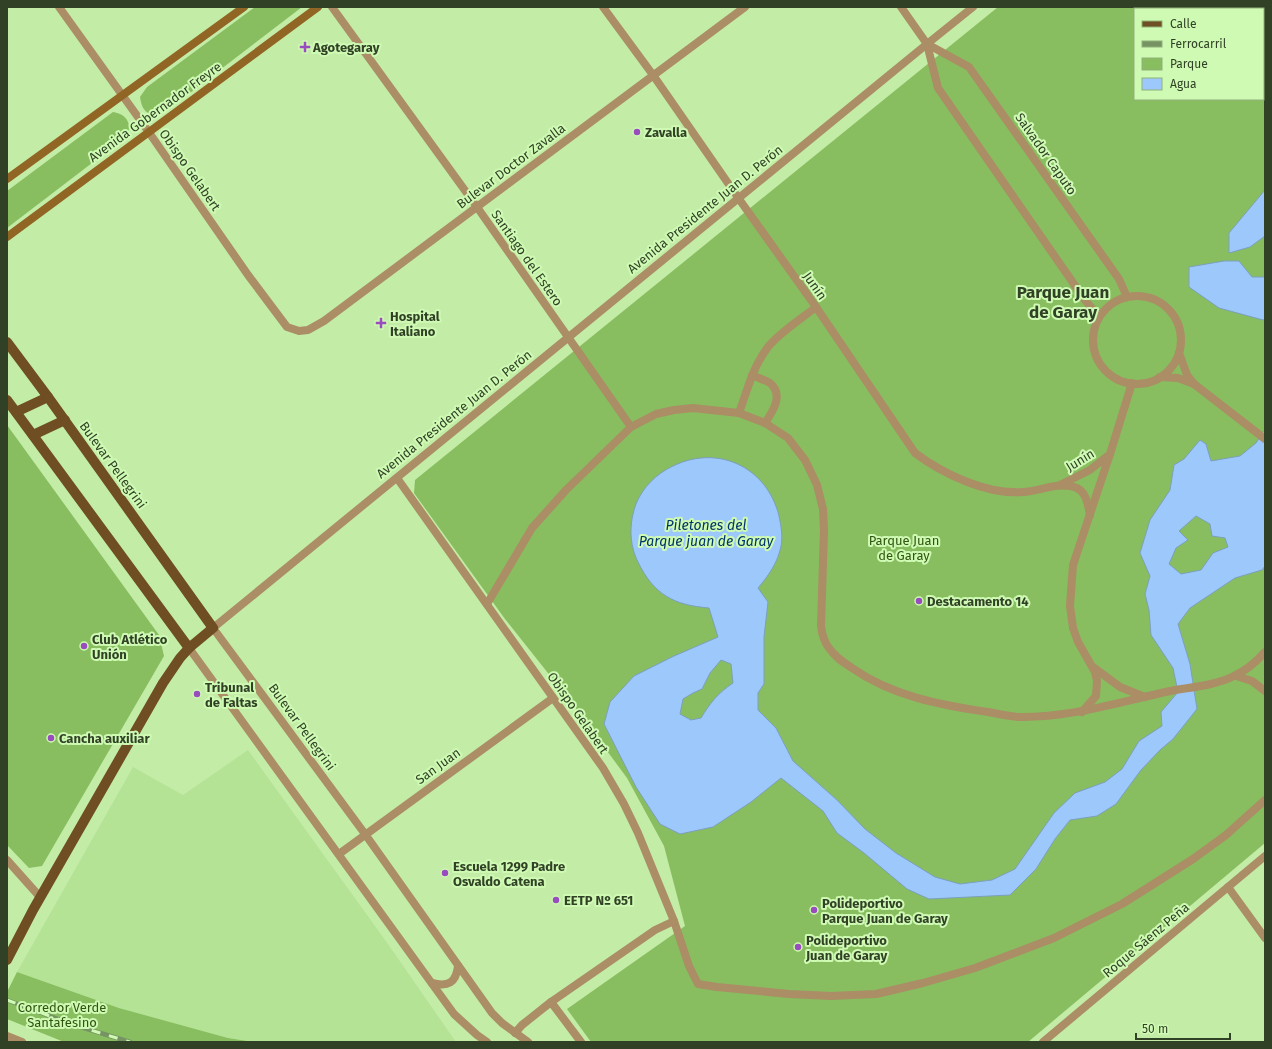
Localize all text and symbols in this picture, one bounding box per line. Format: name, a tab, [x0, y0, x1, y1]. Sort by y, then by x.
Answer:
legend	[1134, 8, 1264, 100]
text: Calle	[1170, 17, 1197, 31]
text: Ferrocarril	[1170, 37, 1227, 51]
place label: Agotegaray	[312, 40, 380, 55]
marker: Agotegaray	[300, 42, 310, 52]
text: Parque	[1170, 57, 1208, 71]
street label: Avenida Gobernador Freyre	[86, 59, 224, 165]
text: Agua	[1170, 77, 1197, 91]
street label: Salvador Caputo	[1012, 110, 1080, 198]
street label: Bulevar Doctor Zavalla	[454, 120, 568, 212]
place label: Zavalla	[645, 125, 687, 140]
street label: Obispo Gelabert	[156, 126, 224, 214]
marker: Zavalla	[632, 127, 642, 137]
street label: Avenida Presidente Juan D. Perón	[624, 142, 786, 276]
street label: Santiago del Estero	[488, 207, 566, 309]
street label: Junín	[800, 269, 830, 303]
district label: Parque Juan de Garay	[1017, 282, 1109, 323]
place label: Hospital Italiano	[390, 309, 440, 339]
marker: Hospital Italiano	[375, 317, 387, 329]
street label: Avenida Presidente Juan D. Perón	[373, 347, 535, 481]
street label: Bulevar Pellegrini	[76, 419, 150, 511]
street label: Junín	[1063, 446, 1097, 474]
water label: Piletones del Parque juan de Garay	[639, 517, 774, 550]
park label: Parque Juan de Garay	[869, 533, 939, 563]
place label: Destacamento 14	[927, 594, 1029, 609]
marker: Destacamento 14	[914, 596, 924, 606]
place label: Club Atlético Unión	[92, 632, 168, 662]
marker: Club Atlético Unión	[79, 641, 89, 651]
street label: Obispo Gelabert	[544, 669, 612, 757]
place label: Tribunal de Faltas	[205, 680, 258, 710]
street label: Bulevar Pellegrini	[265, 681, 339, 773]
marker: Tribunal de Faltas	[192, 689, 202, 699]
place label: Cancha auxiliar	[59, 731, 150, 746]
marker: Cancha auxiliar	[46, 733, 56, 743]
street label: San Juan	[413, 745, 463, 787]
place label: Escuela 1299 Padre Osvaldo Catena	[453, 859, 565, 889]
marker: Escuela 1299 Padre Osvaldo Catena	[440, 868, 450, 878]
place label: EETP Nº 651	[564, 893, 633, 908]
marker: EETP Nº 651	[551, 895, 561, 905]
place label: Polideportivo Parque Juan de Garay	[822, 896, 948, 926]
street label: Roque Sáenz Peña	[1100, 900, 1192, 980]
marker: Polideportivo Parque Juan de Garay	[809, 905, 819, 915]
place label: Polideportivo Juan de Garay	[805, 933, 888, 963]
marker: Polideportivo Juan de Garay	[793, 942, 803, 952]
park label: Corredor Verde Santafesino	[18, 1000, 106, 1030]
scale bar	[1136, 1015, 1230, 1041]
text: 50 m	[1142, 1022, 1168, 1036]

